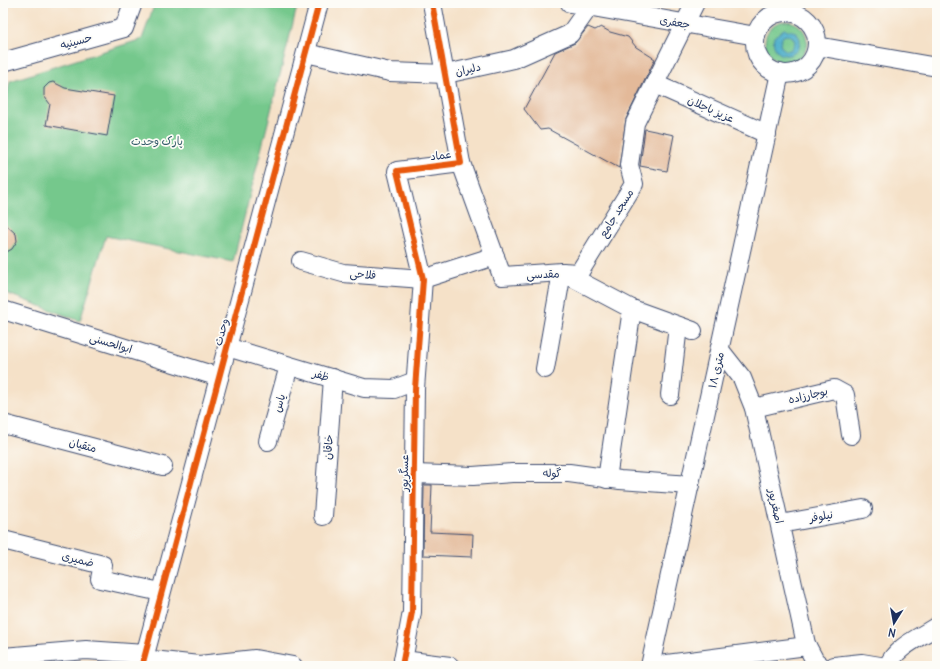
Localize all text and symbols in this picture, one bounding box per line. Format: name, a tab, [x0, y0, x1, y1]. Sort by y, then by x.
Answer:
street label: جعفری	[659, 12, 691, 32]
street label: حسینیه	[59, 30, 93, 52]
street label: دلیران	[454, 59, 482, 79]
street label: عزیز باجلان	[685, 93, 736, 126]
park label: پارک وحدت	[131, 134, 183, 148]
street label: عماد	[429, 147, 453, 163]
street label: مسجد جامع	[596, 186, 638, 241]
street label: فلاحی	[349, 266, 377, 283]
street label: مقدسی	[526, 266, 560, 283]
street label: وحدت	[211, 317, 231, 347]
street label: ابوالحسنی	[88, 330, 134, 357]
street label: ۱۸ متری	[705, 350, 727, 390]
street label: ظفر	[310, 366, 331, 384]
street label: بوجارزاده	[787, 384, 829, 407]
street label: یاس	[270, 392, 288, 414]
street label: خاقان	[320, 434, 336, 460]
street label: متقیان	[68, 435, 98, 455]
street label: عسگرپور	[397, 454, 411, 493]
street label: گوله	[543, 466, 562, 481]
street label: اصغرپور	[765, 486, 787, 525]
street label: نیلوفر	[807, 507, 834, 526]
street label: ضمیری	[61, 548, 95, 570]
north arrow	[874, 603, 914, 643]
text: N	[887, 625, 897, 640]

